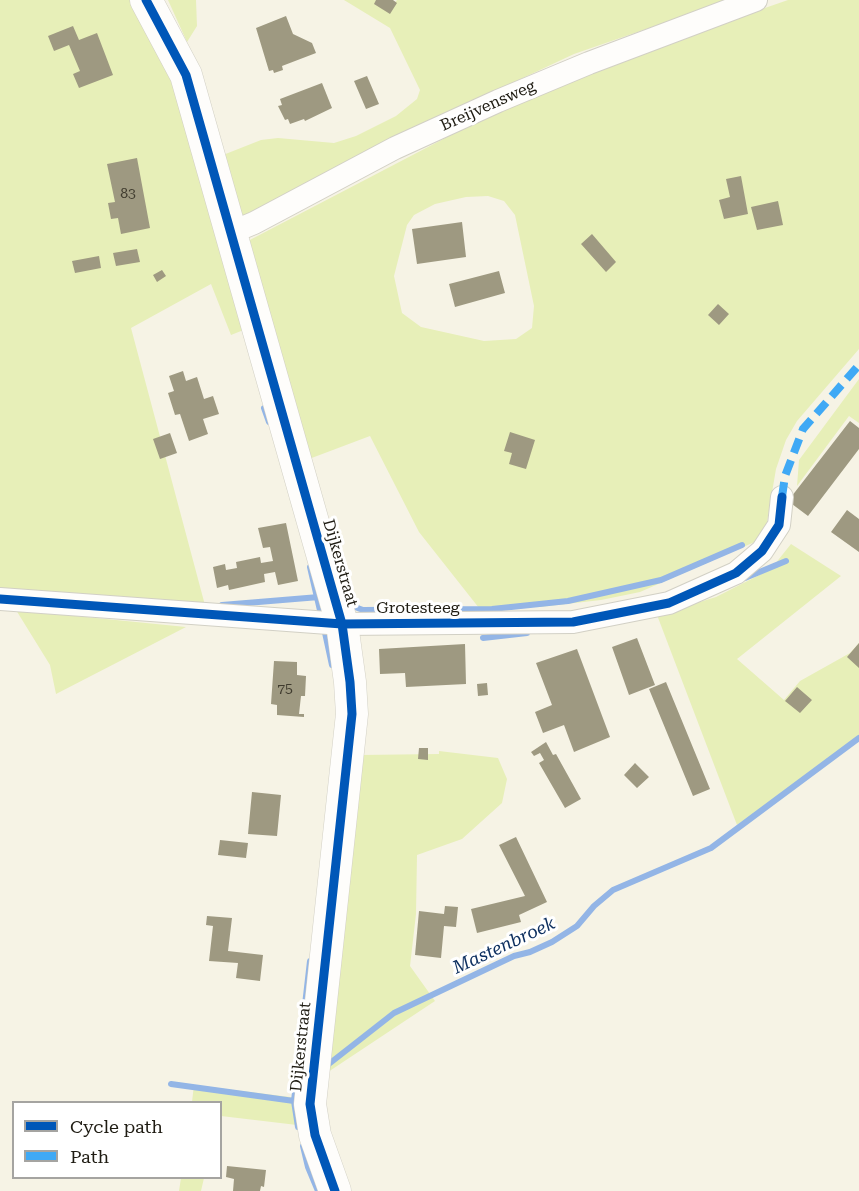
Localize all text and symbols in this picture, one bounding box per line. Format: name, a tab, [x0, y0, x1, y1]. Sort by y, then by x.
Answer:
street label: Breijvensweg	[438, 77, 538, 135]
house number: 83	[120, 186, 136, 202]
street label: Dijkerstraat	[318, 517, 362, 609]
street label: Grotesteeg	[376, 598, 460, 618]
house number: 75	[277, 681, 293, 697]
water label: Mastenbroek	[449, 913, 559, 979]
street label: Dijkerstraat	[287, 1001, 315, 1093]
legend	[12, 1101, 222, 1179]
text: Cycle path	[70, 1116, 163, 1137]
text: Path	[70, 1146, 109, 1167]

